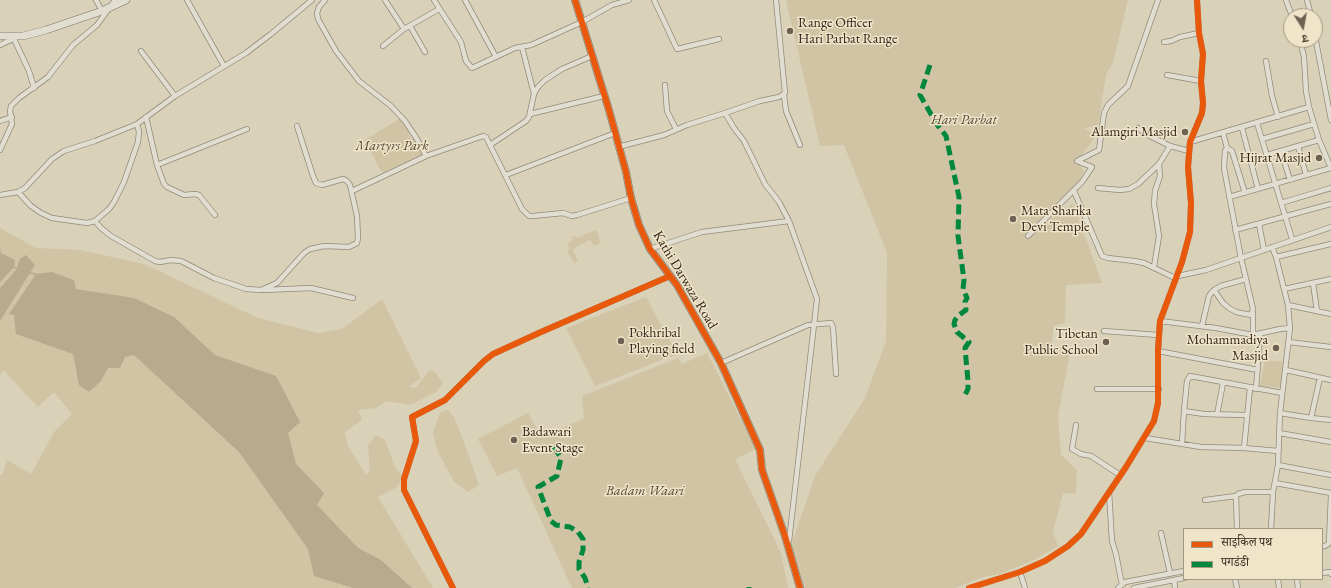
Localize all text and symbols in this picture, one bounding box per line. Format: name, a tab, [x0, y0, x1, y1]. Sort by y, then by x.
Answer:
north arrow	[1283, 8, 1323, 48]
place label: Range Officer Hari Parbat Range	[798, 15, 897, 48]
marker: Range Officer Hari Parbat Range	[785, 26, 795, 36]
text: उ	[1301, 31, 1309, 46]
park label: Hari Parbat	[931, 112, 997, 128]
place label: Alamgiri Masjid	[1091, 124, 1177, 140]
marker: Alamgiri Masjid	[1180, 127, 1190, 137]
park label: Martyrs Park	[355, 138, 429, 154]
place label: Hijrat Masjid	[1239, 150, 1311, 166]
marker: Hijrat Masjid	[1314, 153, 1324, 163]
place label: Mata Sharika Devi Temple	[1021, 203, 1091, 236]
marker: Mata Sharika Devi Temple	[1008, 214, 1018, 224]
street label: Kathi Darwaza Road	[649, 228, 721, 332]
place label: Pokhribal Playing field	[629, 325, 695, 358]
place label: Tibetan Public School	[1024, 326, 1098, 358]
place label: Mohammadiya Masjid	[1187, 332, 1268, 364]
marker: Pokhribal Playing field	[616, 336, 626, 346]
marker: Tibetan Public School	[1101, 337, 1111, 347]
marker: Mohammadiya Masjid	[1271, 343, 1281, 353]
place label: Badawari Event Stage	[522, 424, 583, 456]
marker: Badawari Event Stage	[509, 435, 519, 445]
park label: Badam Waari	[606, 483, 684, 499]
legend	[1183, 528, 1323, 580]
text: साइकिल पथ	[1221, 534, 1272, 550]
text: पगडंडी	[1221, 554, 1249, 570]

